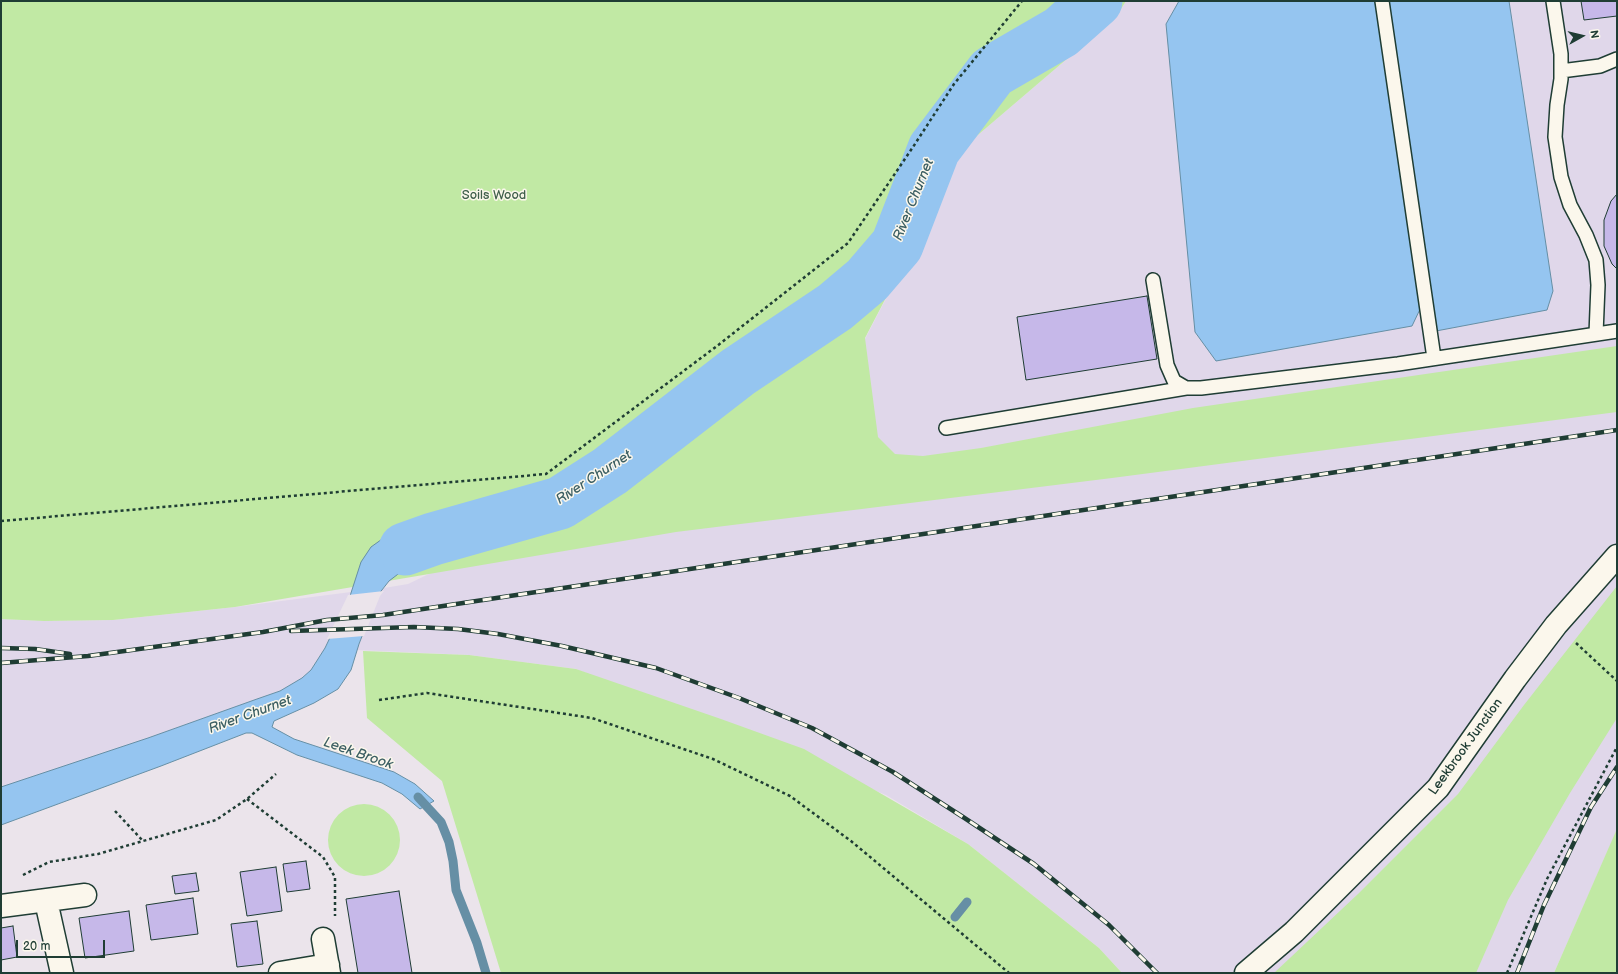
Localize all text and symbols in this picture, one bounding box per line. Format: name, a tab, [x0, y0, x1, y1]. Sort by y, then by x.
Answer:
north arrow	[1562, 16, 1602, 56]
text: N	[1587, 29, 1601, 39]
water label: River Churnet	[890, 157, 938, 243]
park label: Soils Wood	[462, 188, 526, 204]
water label: River Churnet	[553, 447, 635, 509]
water label: River Churnet	[206, 692, 294, 738]
street label: Leekbrook Junction	[1426, 696, 1506, 798]
water label: Leek Brook	[321, 734, 395, 774]
scale bar	[18, 932, 107, 958]
text: 20 m	[23, 939, 50, 954]

